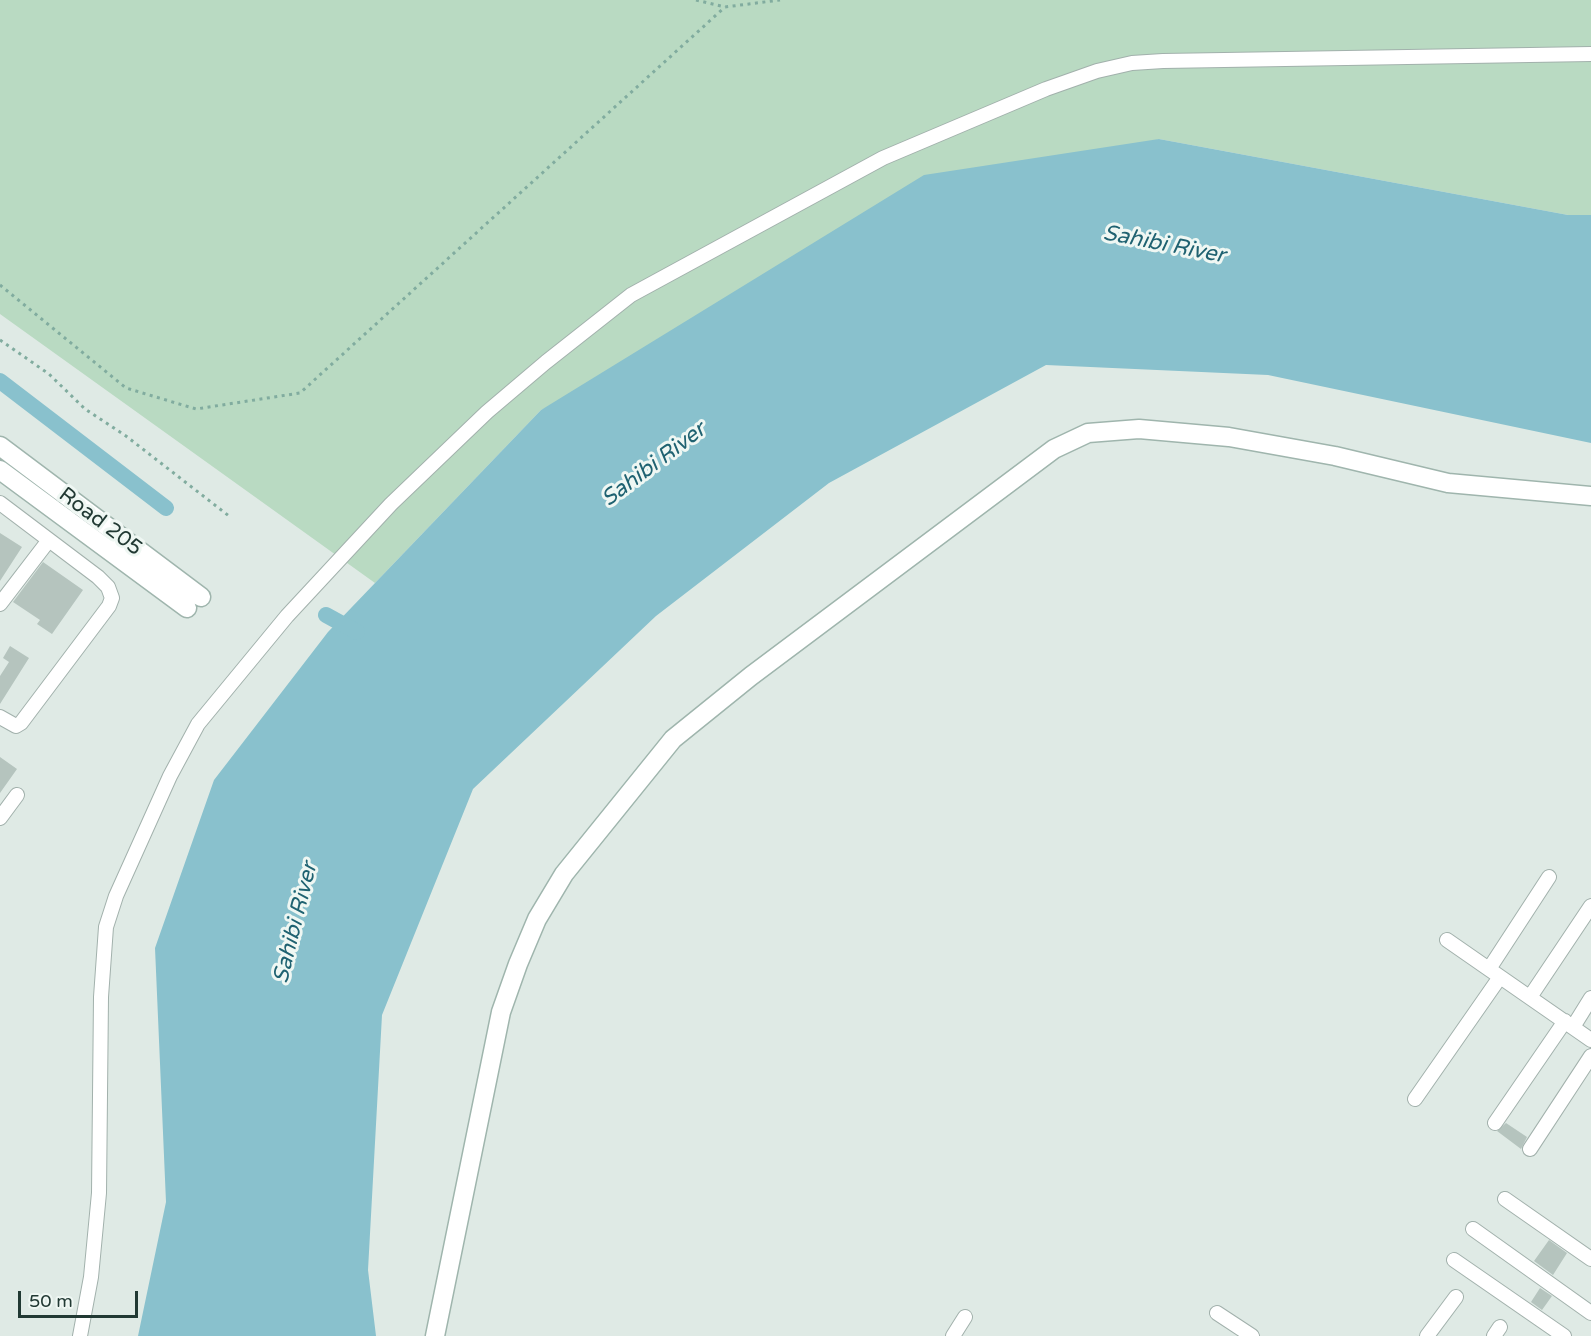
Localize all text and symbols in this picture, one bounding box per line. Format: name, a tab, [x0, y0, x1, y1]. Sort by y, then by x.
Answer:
water label: Sahibi River	[1101, 220, 1227, 270]
water label: Sahibi River	[597, 417, 711, 513]
street label: Road 205	[53, 483, 147, 561]
water label: Sahibi River	[268, 860, 324, 986]
scale bar	[21, 1279, 141, 1317]
text: 50 m	[29, 1290, 73, 1312]

